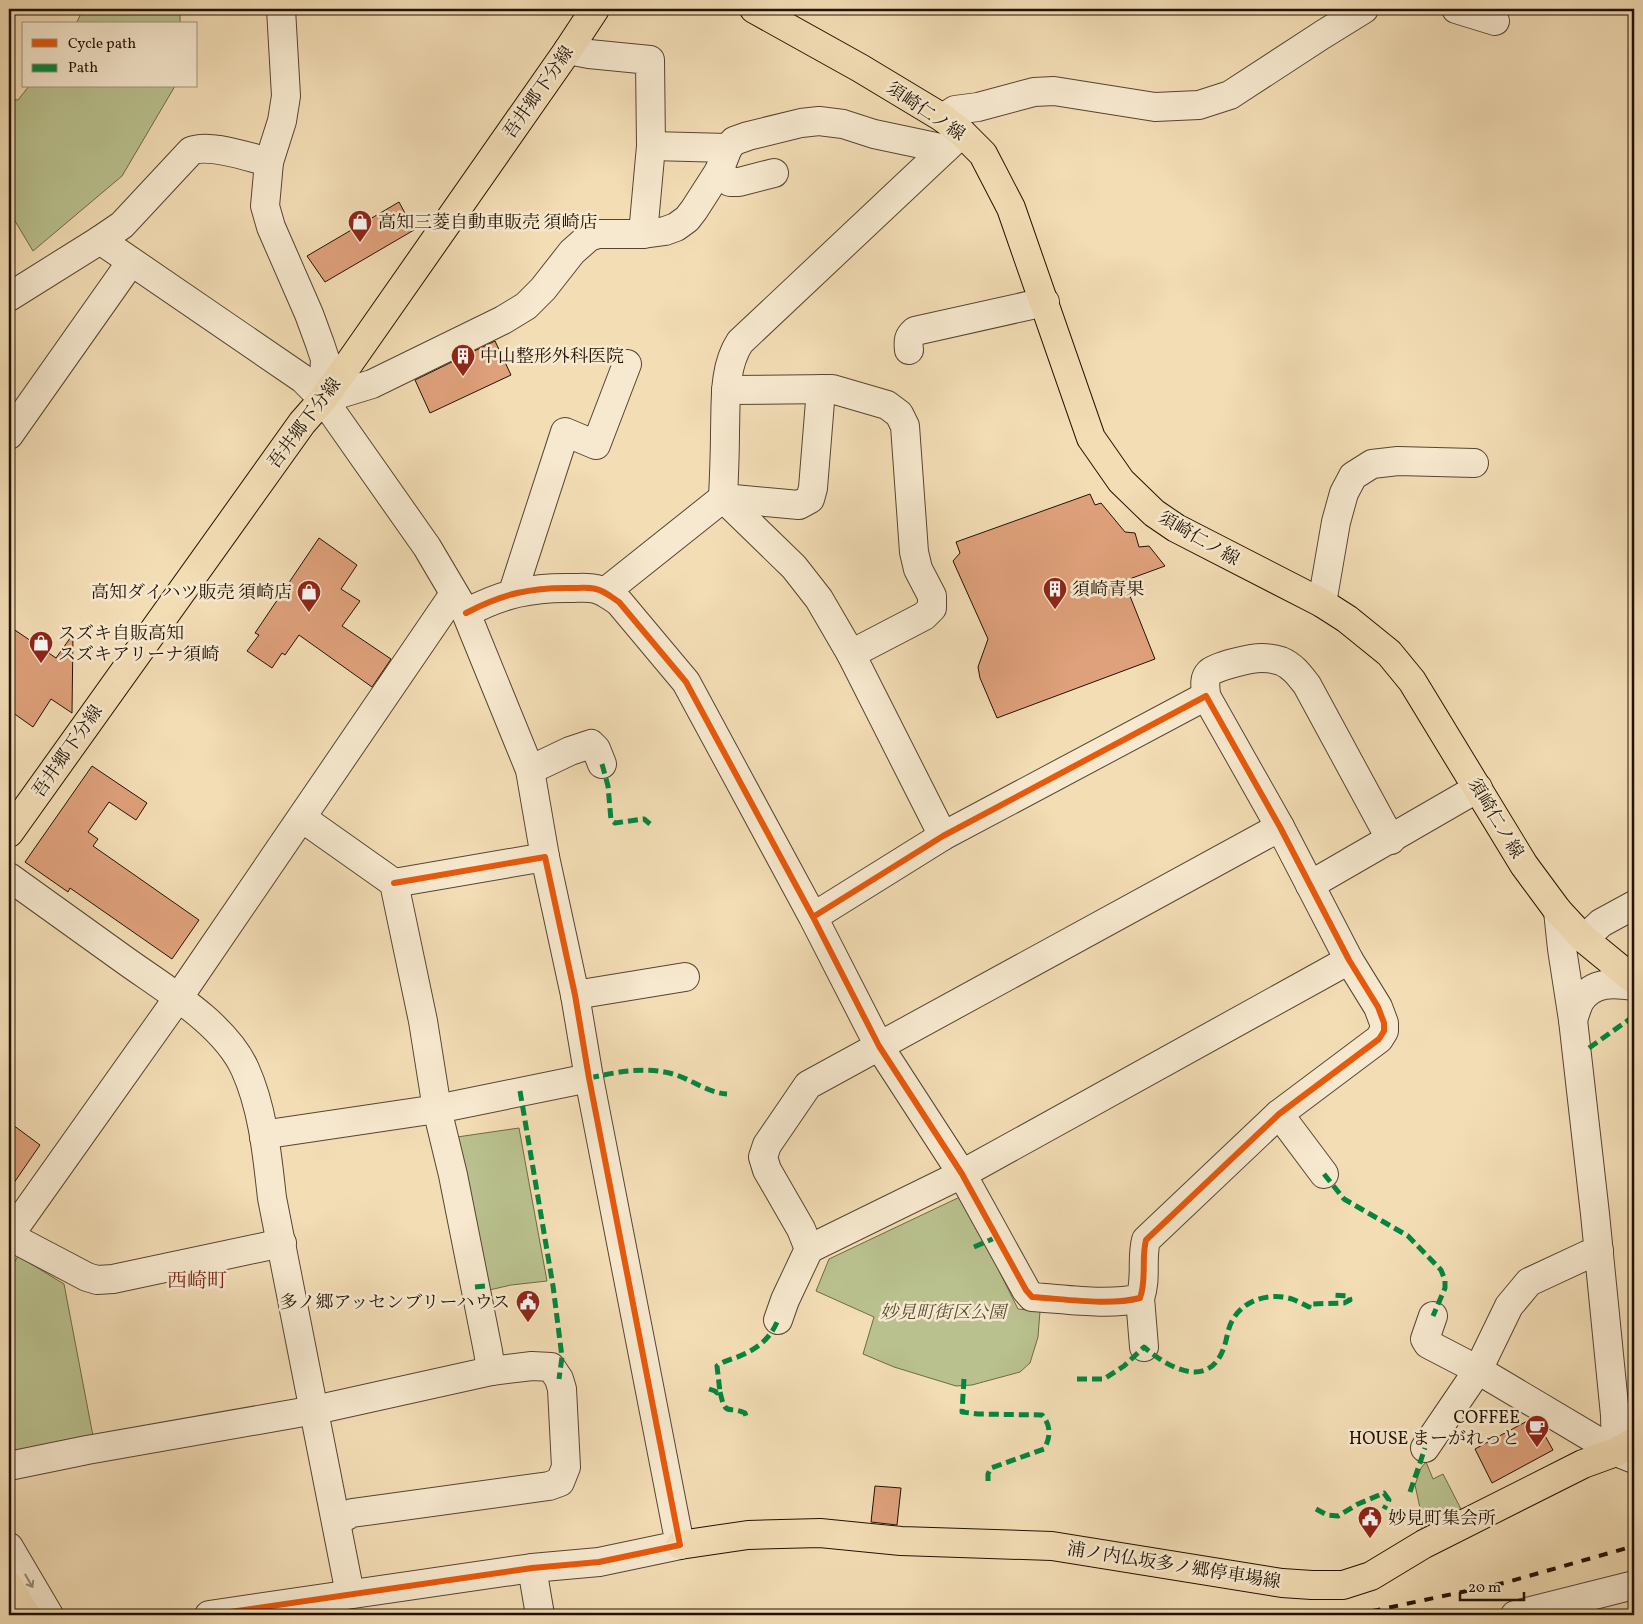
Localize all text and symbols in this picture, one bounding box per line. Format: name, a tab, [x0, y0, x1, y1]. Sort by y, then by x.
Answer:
legend	[22, 22, 198, 88]
text: Cycle path	[68, 34, 136, 55]
street label: 吾井郷下分線	[498, 41, 580, 144]
text: Path	[68, 58, 98, 79]
street label: 須崎仁ノ線	[881, 77, 969, 148]
shop icon: 高知三菱自動車販売 須崎店	[347, 209, 373, 243]
place label: 高知三菱自動車販売 須崎店	[378, 211, 598, 236]
building icon: 中山整形外科医院	[450, 343, 476, 377]
place label: 中山整形外科医院	[480, 345, 624, 370]
street label: 吾井郷下分線	[263, 373, 348, 475]
street label: 須崎仁ノ線	[1153, 506, 1243, 573]
building icon: 須崎青果	[1042, 576, 1068, 610]
place label: 須崎青果	[1072, 578, 1144, 603]
shop icon: 高知ダイハツ販売 須崎店	[296, 579, 322, 613]
place label: 高知ダイハツ販売 須崎店	[91, 581, 292, 606]
place label: スズキ自販高知 スズキアリーナ須崎	[58, 622, 219, 668]
shop icon: スズキ自販高知 スズキアリーナ須崎	[28, 630, 54, 664]
street label: 吾井郷下分線	[27, 700, 109, 803]
street label: 須崎仁ノ線	[1461, 774, 1529, 864]
district label: 西崎町	[167, 1268, 227, 1296]
public building icon: 多ノ郷アッセンブリーハウス	[515, 1289, 541, 1323]
place label: 多ノ郷アッセンブリーハウス	[279, 1291, 510, 1316]
park label: 妙見町街区公園	[880, 1301, 1009, 1326]
place label: COFFEE HOUSE まーがれっと	[1349, 1406, 1520, 1452]
cafe icon: COFFEE HOUSE まーがれっと	[1524, 1414, 1550, 1448]
public building icon: 妙見町集会所	[1357, 1505, 1383, 1539]
place label: 妙見町集会所	[1388, 1507, 1496, 1532]
street label: 浦ノ内仏坂多ノ郷停車場線	[1065, 1537, 1282, 1596]
scale bar	[1460, 1569, 1524, 1601]
one-way arrow	[24, 1573, 34, 1588]
text: 20 m	[1468, 1578, 1501, 1599]

